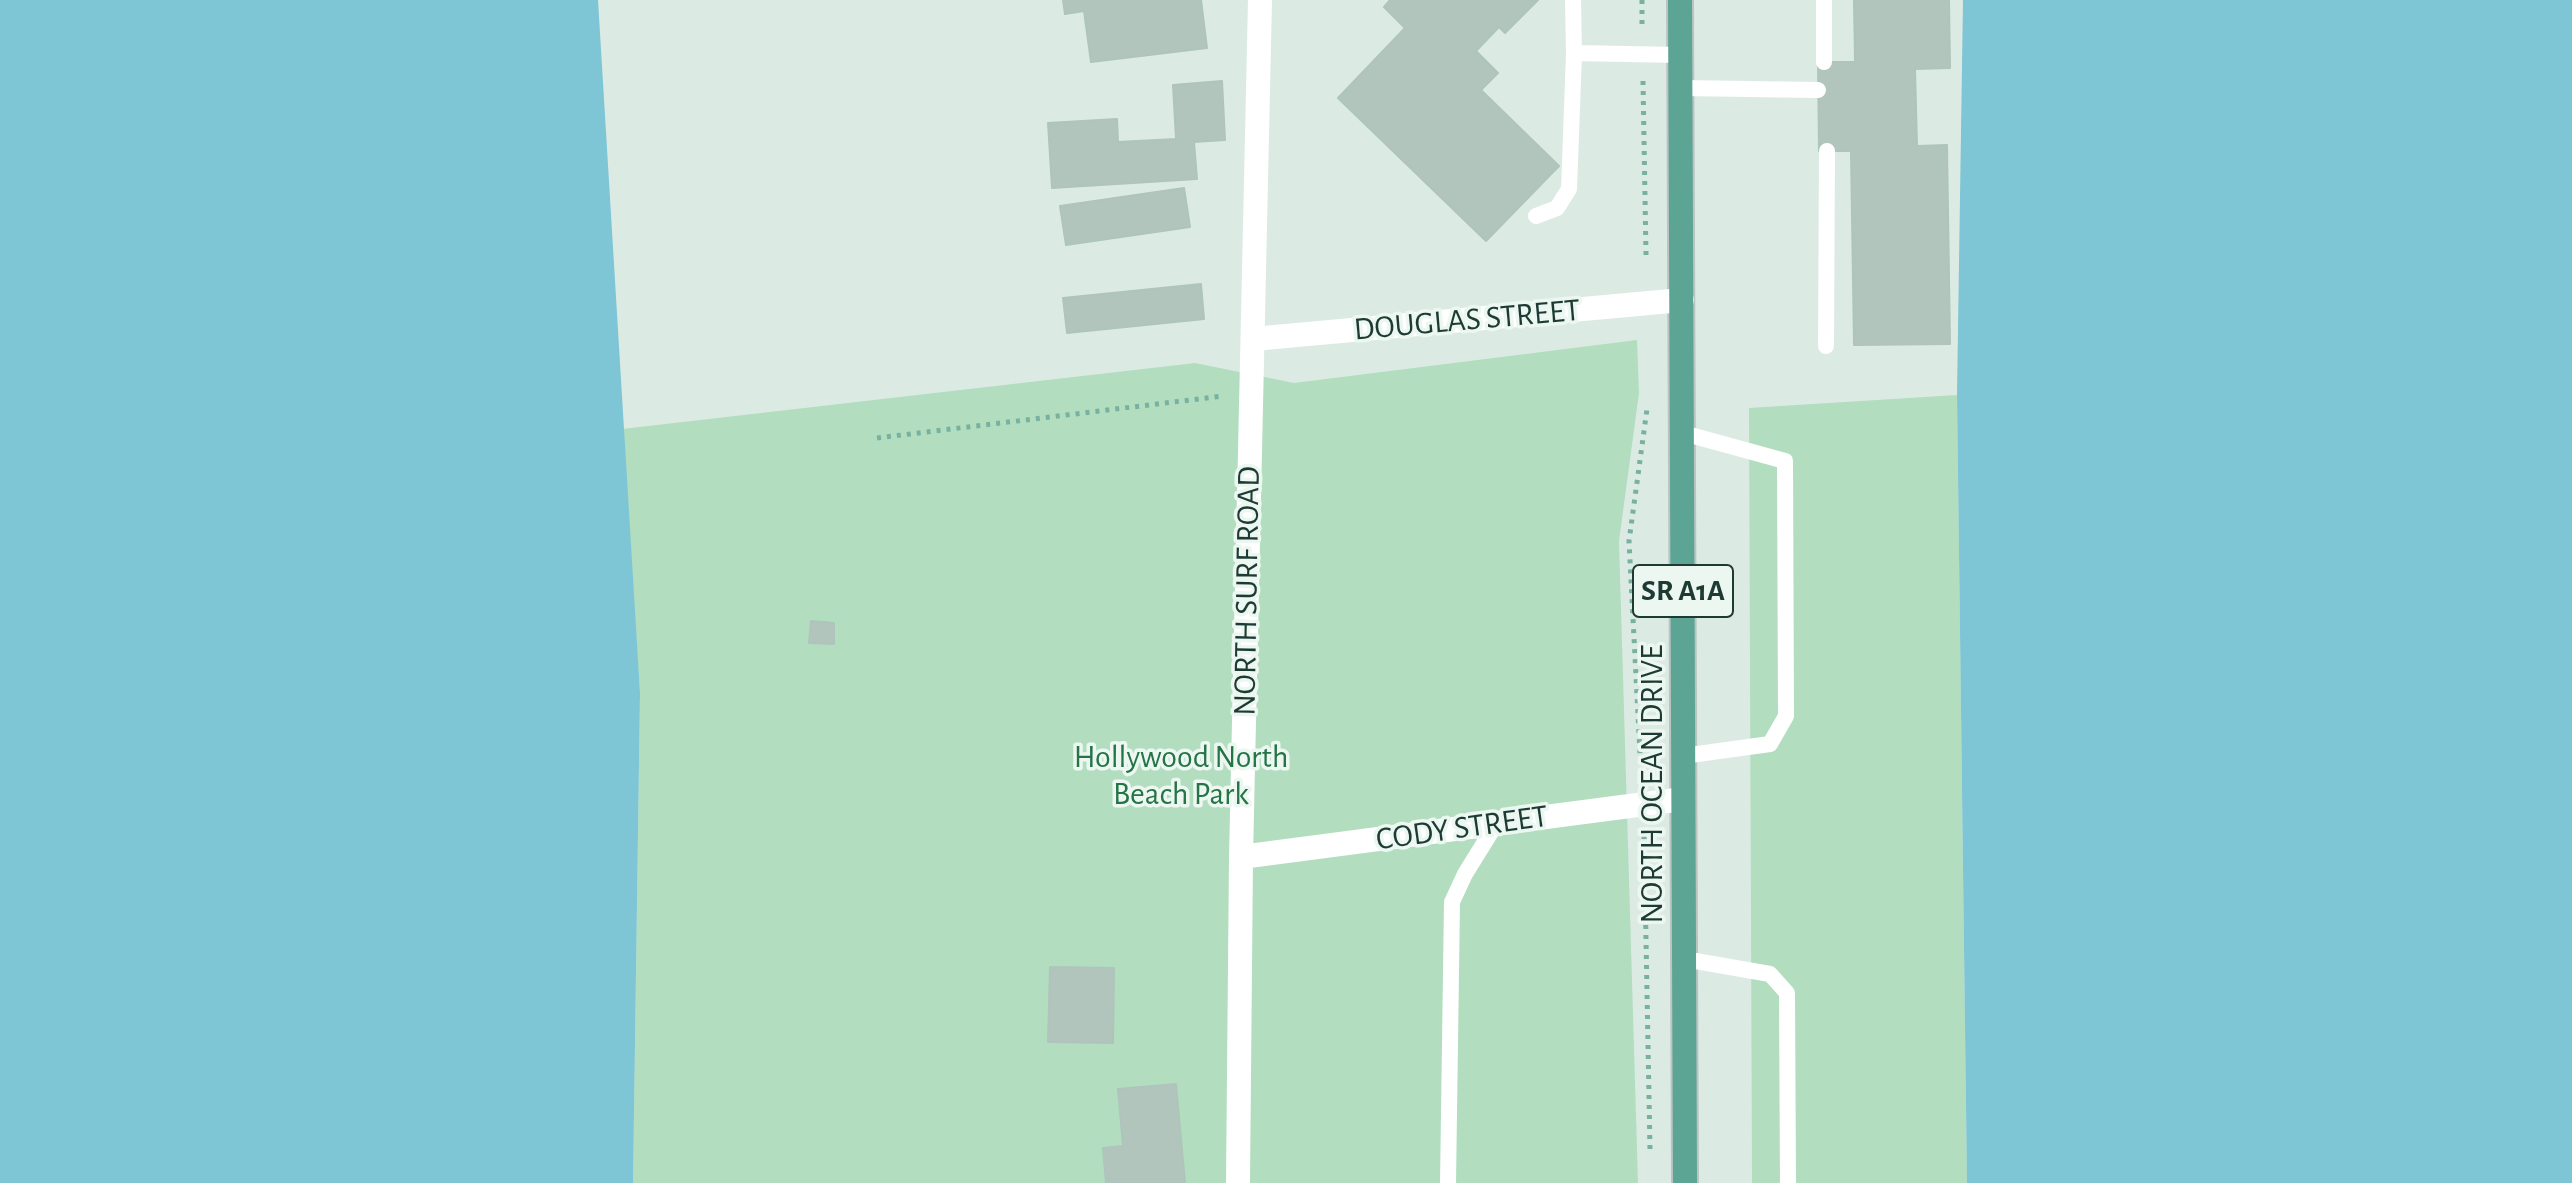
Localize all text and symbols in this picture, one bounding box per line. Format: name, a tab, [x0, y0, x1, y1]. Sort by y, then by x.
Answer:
street label: DOUGLAS STREET	[1352, 291, 1582, 349]
street label: NORTH SURF ROAD	[1226, 466, 1268, 716]
road number: SR A1A	[1633, 565, 1733, 617]
street label: NORTH OCEAN DRIVE	[1633, 644, 1671, 924]
park label: Hollywood North Beach Park	[1074, 738, 1288, 813]
street label: CODY STREET	[1374, 797, 1550, 859]

